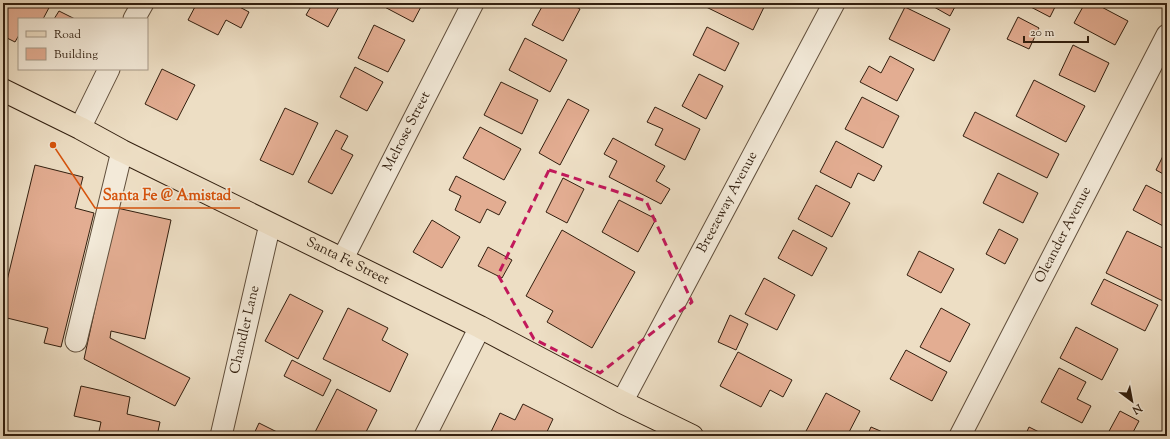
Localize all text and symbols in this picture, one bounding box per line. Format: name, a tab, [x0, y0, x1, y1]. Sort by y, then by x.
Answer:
legend	[18, 18, 148, 70]
scale bar	[1024, 18, 1088, 44]
text: 20 m	[1030, 24, 1055, 42]
text: Road	[54, 26, 81, 44]
text: Building	[54, 46, 98, 64]
street label: Melrose Street	[379, 88, 436, 175]
street label: Breezeway Avenue	[693, 148, 763, 257]
callout: Santa Fe @ Amistad	[95, 181, 240, 208]
street label: Oleander Avenue	[1030, 183, 1097, 287]
text: Santa Fe @ Amistad	[103, 186, 232, 207]
street label: Santa Fe Street	[302, 233, 393, 291]
street label: Chandler Lane	[226, 284, 265, 376]
north arrow	[1112, 381, 1152, 421]
text: N	[1129, 399, 1146, 418]

